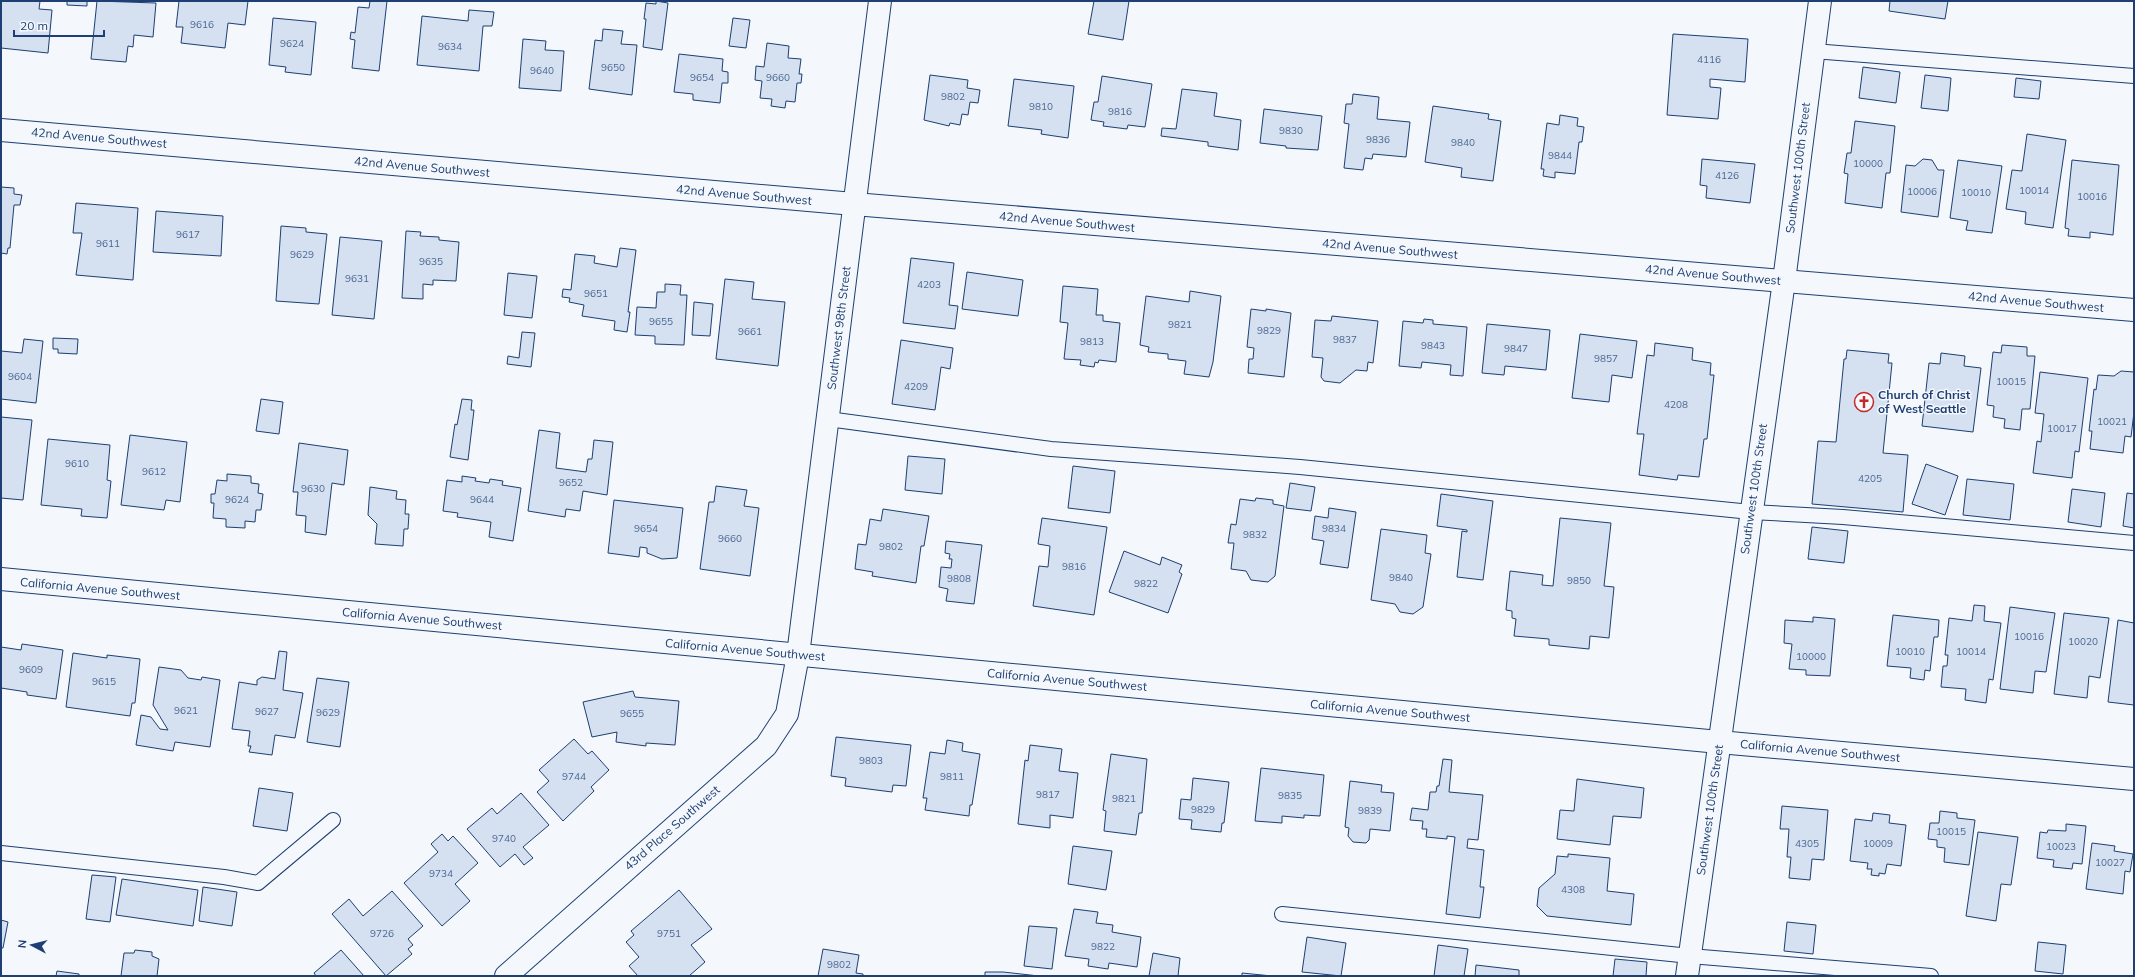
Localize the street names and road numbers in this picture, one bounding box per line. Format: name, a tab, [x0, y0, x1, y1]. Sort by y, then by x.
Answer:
street label: Southwest 100th Street	[1782, 102, 1813, 234]
street label: 42nd Avenue Southwest	[31, 124, 167, 151]
street label: 42nd Avenue Southwest	[354, 153, 490, 180]
street label: 42nd Avenue Southwest	[676, 181, 812, 208]
street label: 42nd Avenue Southwest	[999, 208, 1135, 235]
street label: 42nd Avenue Southwest	[1322, 235, 1458, 262]
street label: 42nd Avenue Southwest	[1645, 261, 1781, 288]
street label: Southwest 98th Street	[823, 265, 854, 391]
street label: 42nd Avenue Southwest	[1968, 288, 2104, 315]
street label: Southwest 100th Street	[1737, 423, 1770, 555]
street label: California Avenue Southwest	[19, 574, 181, 603]
street label: California Avenue Southwest	[341, 604, 503, 633]
street label: California Avenue Southwest	[664, 635, 826, 664]
street label: California Avenue Southwest	[986, 665, 1148, 694]
street label: California Avenue Southwest	[1309, 696, 1471, 725]
street label: California Avenue Southwest	[1739, 736, 1901, 765]
street label: Southwest 100th Street	[1693, 744, 1726, 876]
street label: 43rd Place Southwest	[621, 782, 723, 873]

